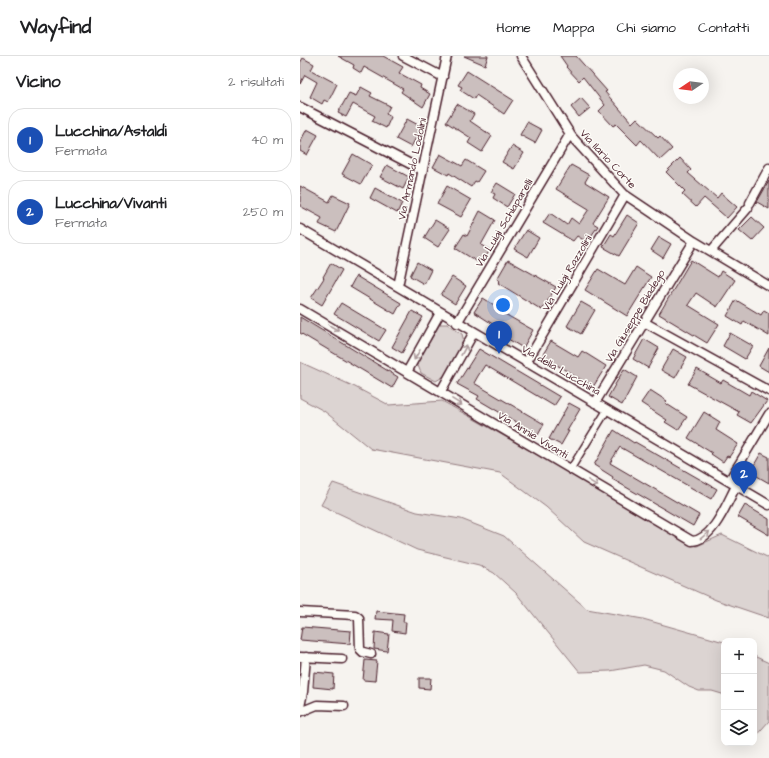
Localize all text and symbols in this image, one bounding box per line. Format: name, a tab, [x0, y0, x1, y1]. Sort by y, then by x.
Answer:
text: Wayfind	[20, 14, 91, 41]
text: Home	[496, 18, 531, 38]
text: Mappa	[553, 18, 594, 38]
text: Chi siamo	[616, 18, 676, 38]
text: Contatti	[698, 18, 749, 38]
north arrow	[673, 68, 709, 104]
text: Vicino	[16, 70, 61, 94]
text: 2 risultati	[228, 73, 284, 91]
street label: Via Armando Lodolini	[394, 116, 430, 221]
text: Lucchina/Astaldi	[55, 121, 167, 142]
street label: Via Ilario Corte	[576, 126, 640, 192]
text: 1	[29, 131, 31, 149]
text: 40 m	[251, 131, 283, 149]
text: Fermata	[55, 142, 107, 160]
street label: Via Luigi Schiaparelli	[472, 176, 537, 271]
text: Lucchina/Vivanti	[55, 193, 167, 214]
text: 2	[26, 203, 34, 221]
text: 250 m	[243, 203, 283, 221]
text: Fermata	[55, 214, 107, 232]
street label: Via Luigi Razzolini	[538, 232, 597, 314]
street label: Via Giuseppe Biadego	[601, 266, 670, 366]
your location	[493, 295, 513, 315]
pin: 1	[486, 321, 512, 354]
one-way arrow	[328, 325, 340, 333]
street label: Via della Lucchina	[519, 341, 604, 399]
one-way arrow	[461, 344, 469, 356]
one-way arrow	[412, 348, 420, 360]
one-way arrow	[452, 398, 463, 406]
street label: Via Annie Vivanti	[495, 408, 571, 462]
pin: 2	[731, 461, 757, 494]
one-way arrow	[587, 480, 599, 488]
one-way arrow	[700, 531, 711, 540]
map controls	[721, 638, 757, 746]
button: +	[721, 638, 757, 674]
button: −	[721, 674, 757, 710]
button: layers	[721, 710, 757, 746]

